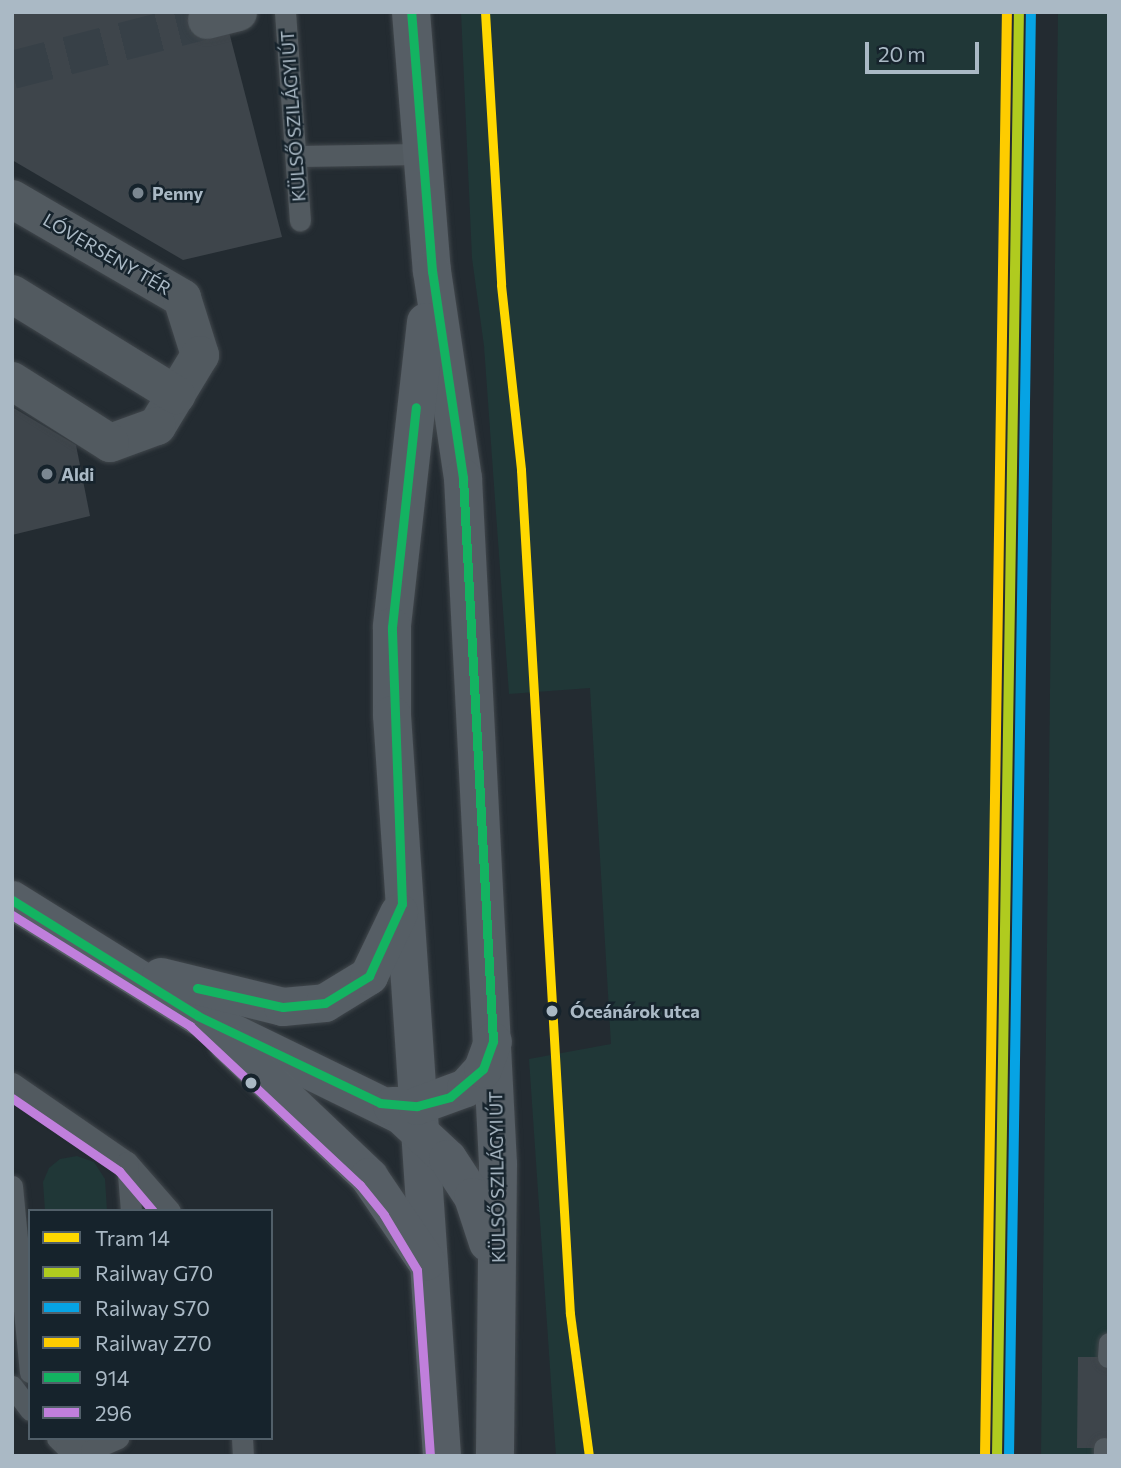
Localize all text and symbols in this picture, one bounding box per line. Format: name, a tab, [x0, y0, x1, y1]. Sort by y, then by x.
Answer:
scale bar	[869, 28, 983, 72]
street label: KÜLSŐ SZILÁGYI ÚT	[276, 30, 310, 202]
text: 20 m	[878, 41, 926, 66]
place label: Penny	[152, 182, 203, 204]
marker: Penny	[130, 185, 146, 201]
street label: LÓVERSENY TÉR	[39, 209, 175, 299]
place label: Aldi	[61, 463, 94, 485]
marker: Aldi	[39, 466, 55, 482]
marker: Óceánárok utca	[541, 1000, 563, 1022]
place label: Óceánárok utca	[570, 1000, 700, 1022]
unlabelled marker	[244, 1076, 258, 1090]
street label: KÜLSŐ SZILÁGYI ÚT	[485, 1091, 509, 1263]
legend	[28, 1209, 273, 1440]
text: Tram 14	[95, 1225, 170, 1250]
text: Railway G70	[95, 1260, 213, 1285]
text: Railway S70	[95, 1295, 210, 1320]
text: Railway Z70	[95, 1330, 212, 1355]
text: 914	[95, 1365, 129, 1390]
text: 296	[95, 1400, 132, 1425]

